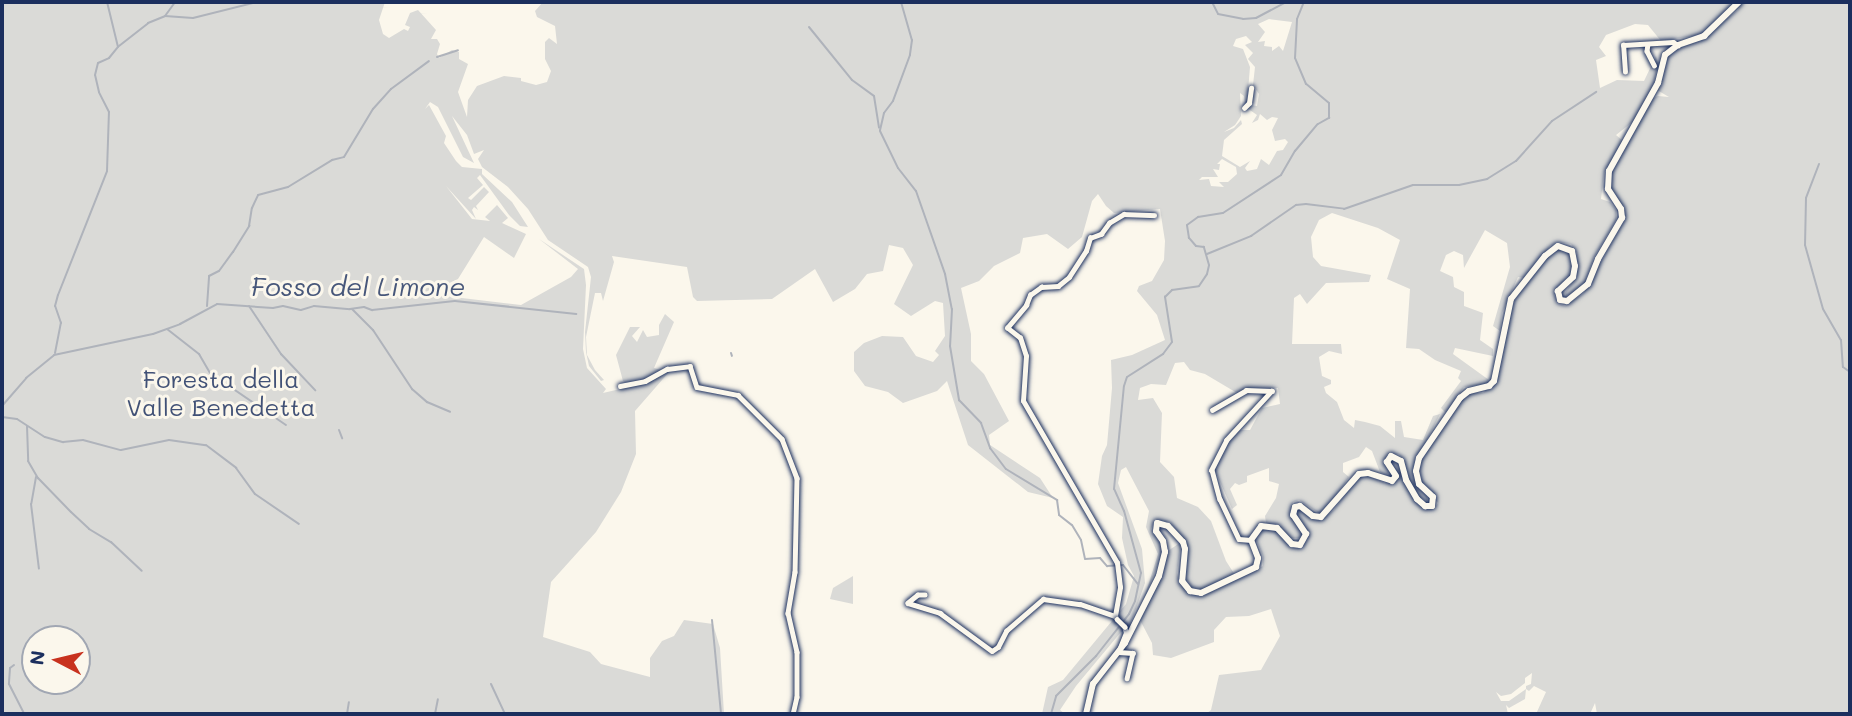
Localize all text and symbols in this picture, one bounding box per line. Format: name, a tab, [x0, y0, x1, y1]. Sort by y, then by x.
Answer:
water label: Fosso del Limone	[251, 271, 465, 303]
park label: Foresta della Valle Benedetta	[126, 365, 316, 421]
north arrow	[21, 625, 91, 695]
text: N	[23, 649, 50, 666]

